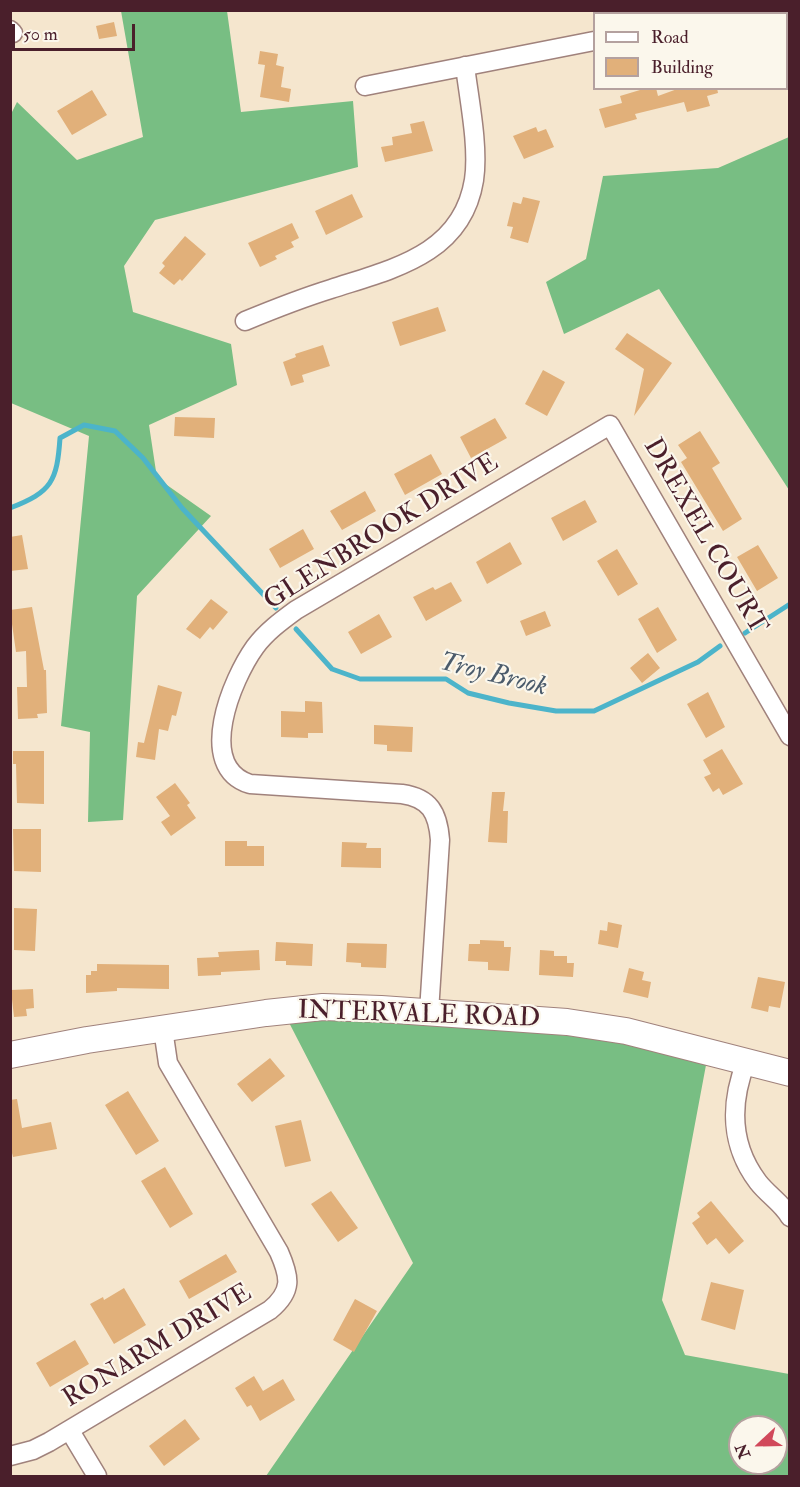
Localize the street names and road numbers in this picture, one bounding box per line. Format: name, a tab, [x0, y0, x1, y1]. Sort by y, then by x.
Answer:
street label: DREXEL COURT	[635, 434, 773, 640]
street label: GLENBROOK DRIVE	[259, 448, 505, 618]
street label: INTERVALE ROAD	[297, 996, 541, 1036]
street label: RONARM DRIVE	[58, 1278, 258, 1416]

